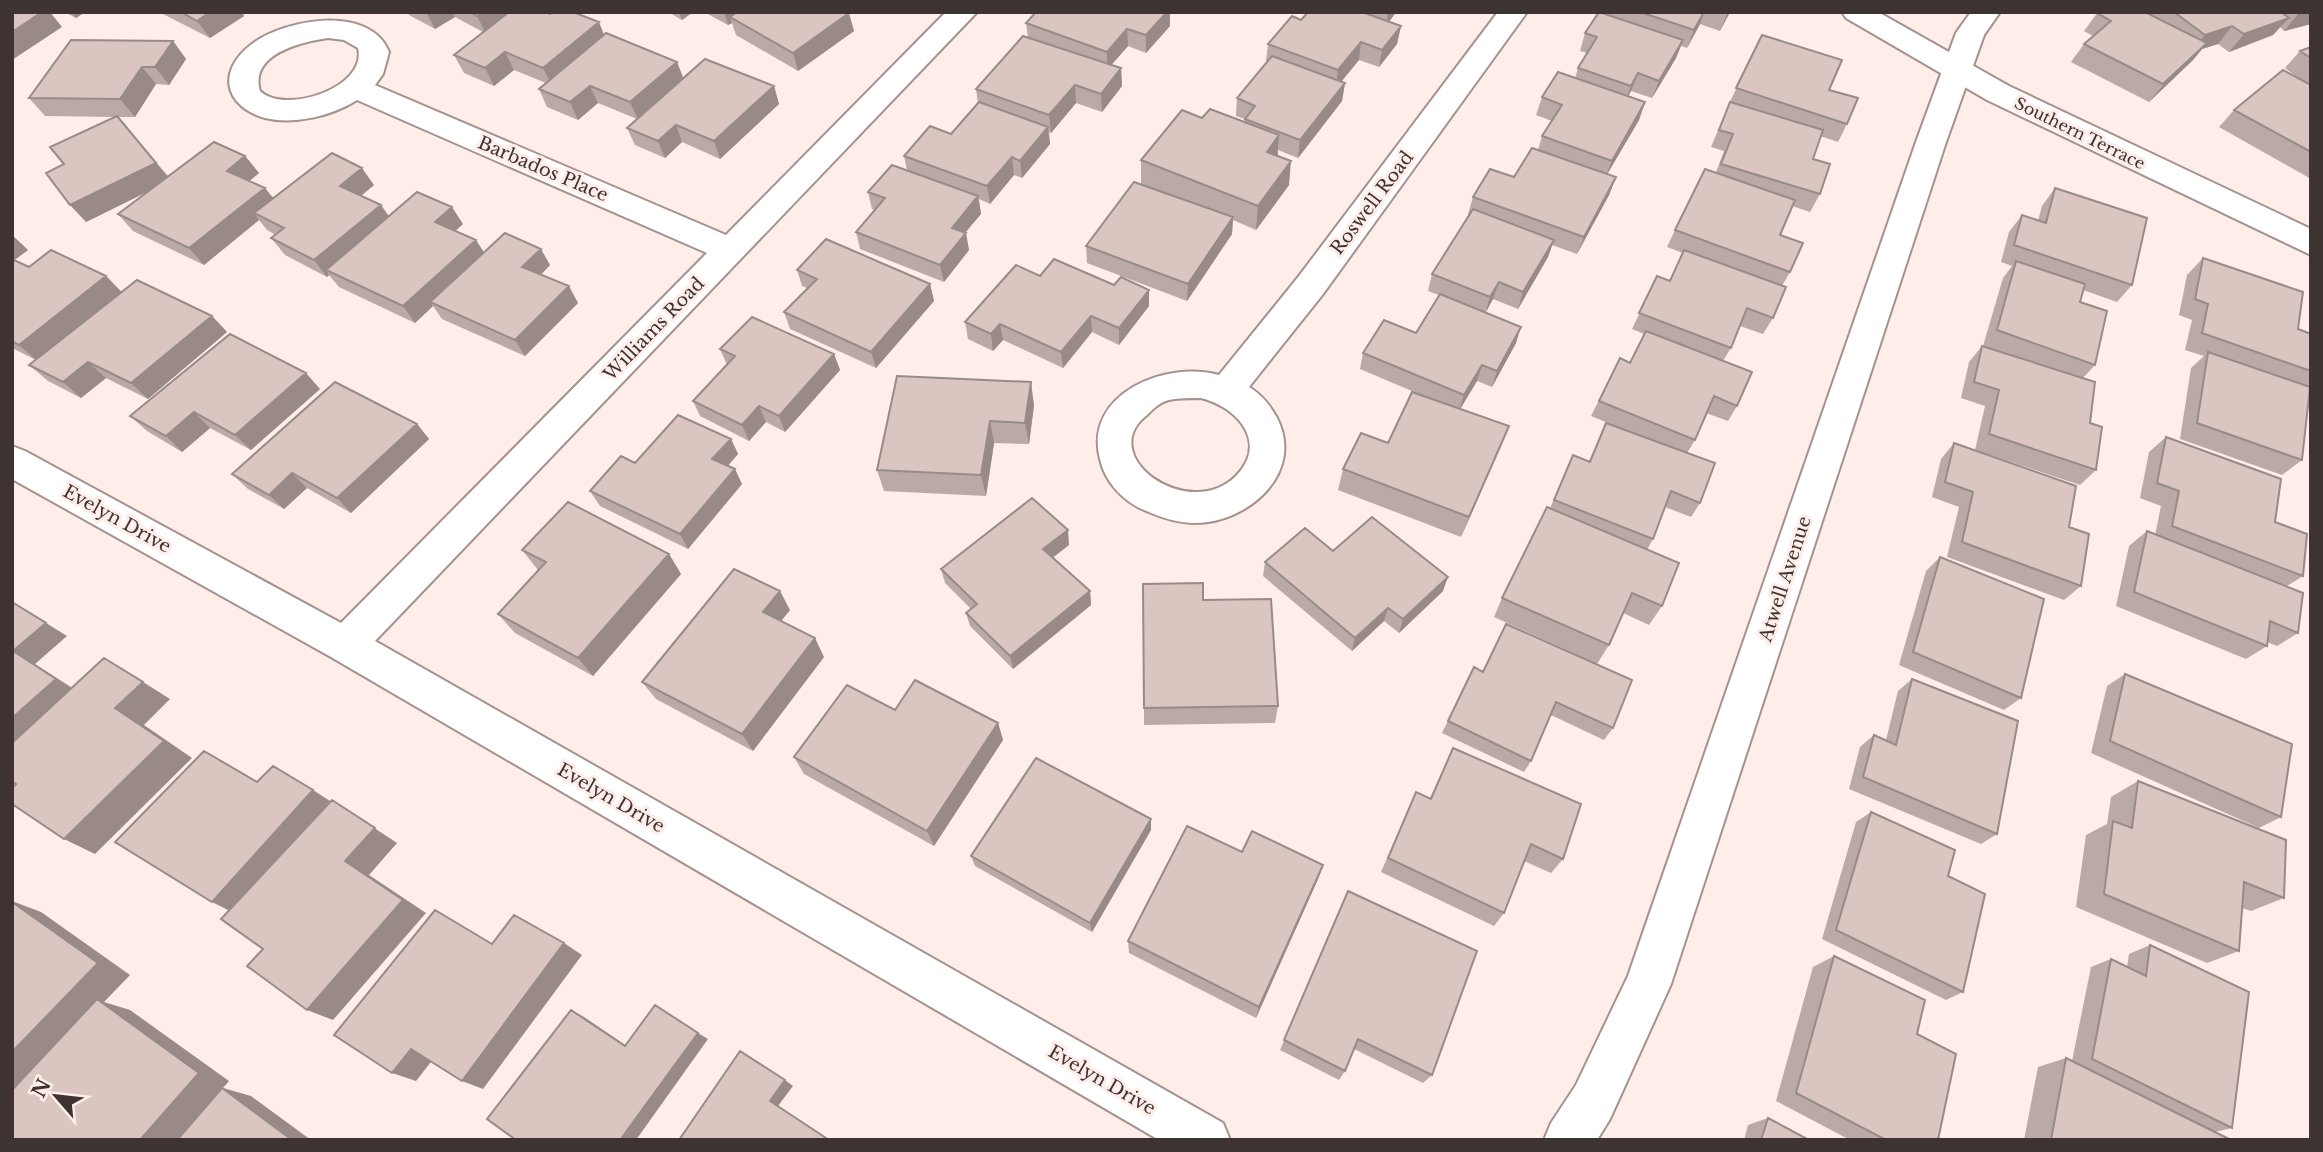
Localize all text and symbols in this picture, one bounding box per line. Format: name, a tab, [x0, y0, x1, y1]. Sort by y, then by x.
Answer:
street label: Southern Terrace	[2011, 93, 2149, 173]
street label: Barbados Place	[474, 132, 612, 206]
street label: Roswell Road	[1326, 147, 1418, 259]
street label: Williams Road	[598, 273, 709, 386]
street label: Evelyn Drive	[59, 480, 175, 558]
street label: Atwell Avenue	[1754, 513, 1816, 645]
street label: Evelyn Drive	[554, 759, 668, 837]
street label: Evelyn Drive	[1045, 1041, 1159, 1119]
north arrow	[21, 1061, 91, 1131]
text: N	[27, 1075, 56, 1102]

